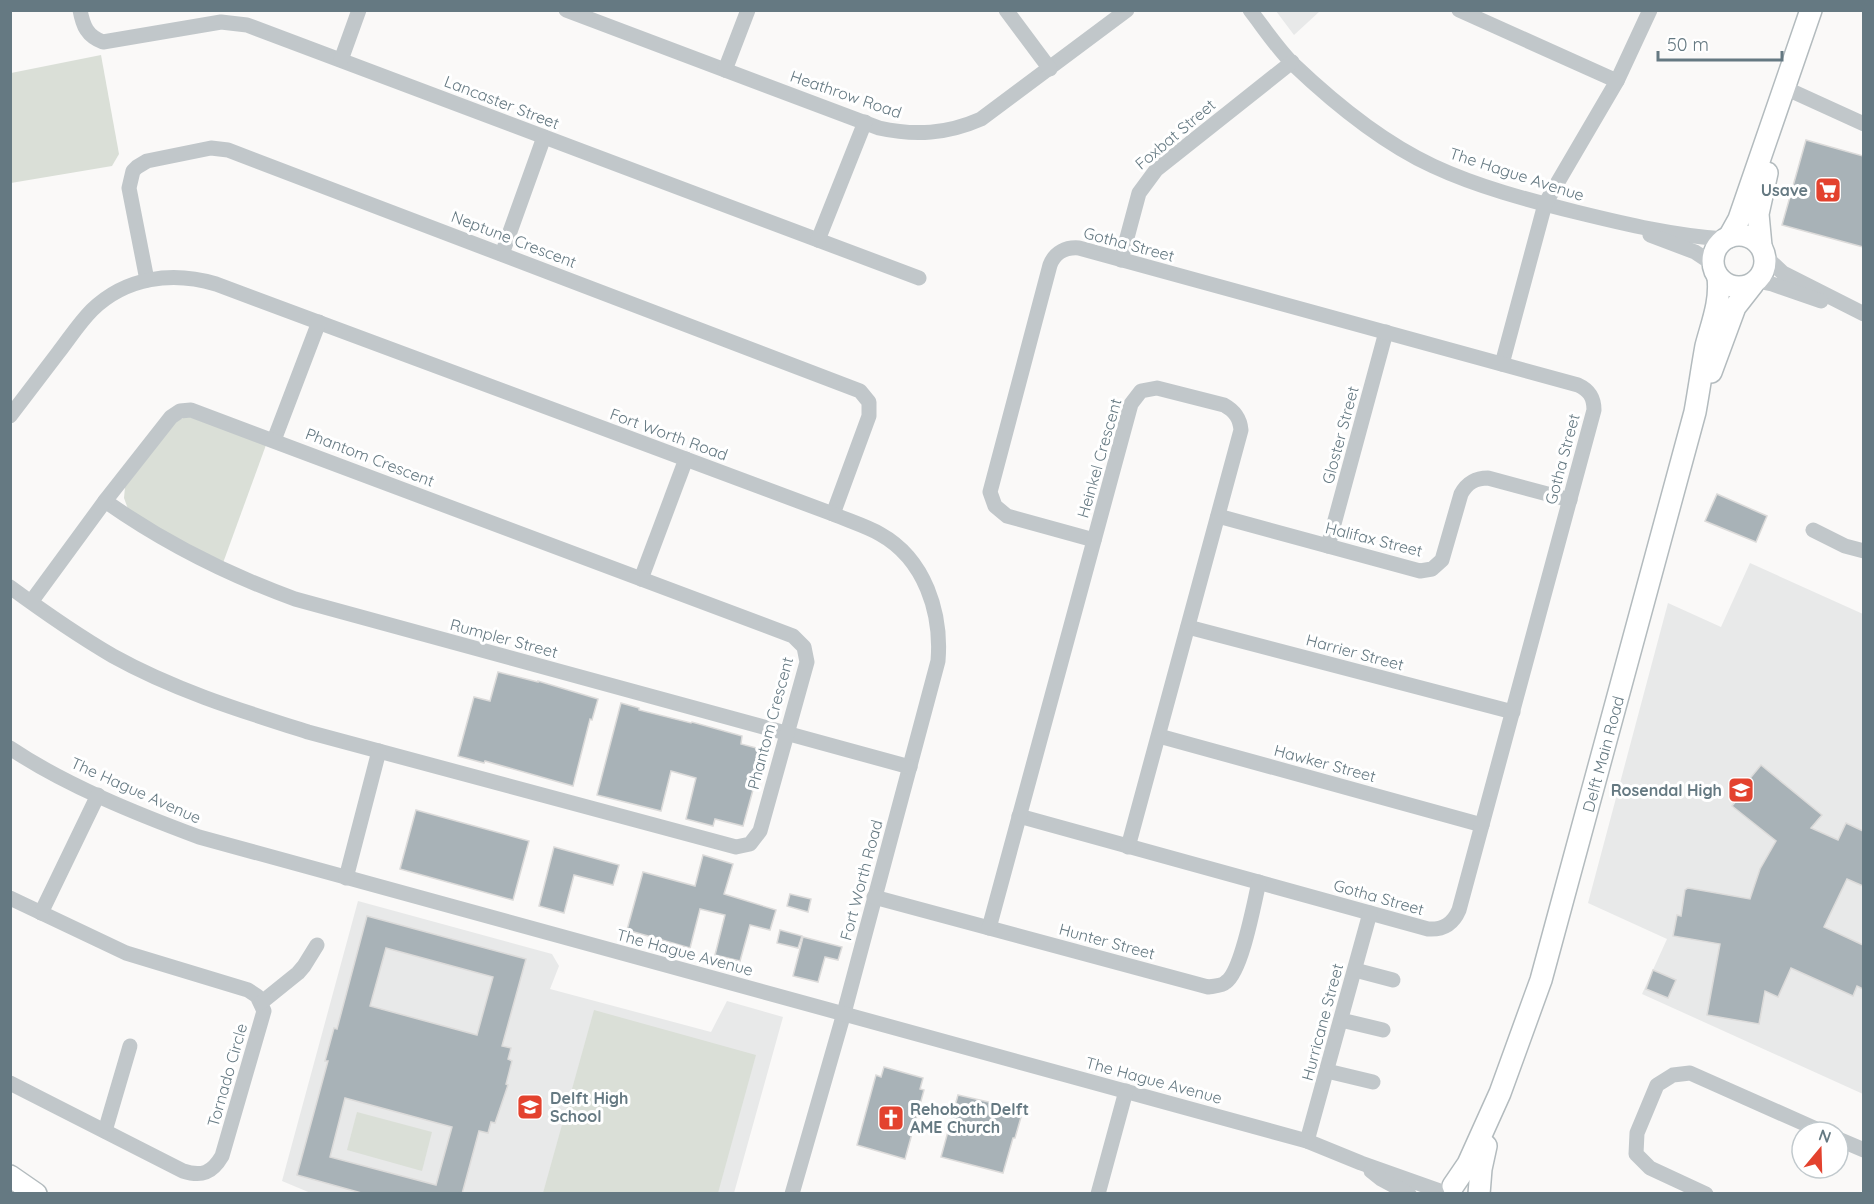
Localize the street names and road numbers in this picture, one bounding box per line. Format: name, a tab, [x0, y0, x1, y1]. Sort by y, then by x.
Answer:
street label: Heathrow Road	[788, 66, 904, 122]
street label: Lancaster Street	[442, 71, 562, 133]
street label: Foxbat Street	[1131, 95, 1219, 173]
street label: The Hague Avenue	[1447, 143, 1587, 205]
street label: Neptune Crescent	[449, 206, 579, 272]
street label: Gotha Street	[1081, 222, 1177, 266]
street label: Gloster Street	[1317, 384, 1363, 486]
street label: Heinkel Crescent	[1072, 396, 1126, 520]
street label: Fort Worth Road	[607, 403, 731, 465]
street label: Gotha Street	[1540, 411, 1584, 507]
street label: Phantom Crescent	[303, 423, 437, 491]
street label: Halifax Street	[1323, 517, 1425, 561]
street label: Rumpler Street	[448, 614, 560, 662]
street label: Harrier Street	[1304, 629, 1406, 675]
street label: Phantom Crescent	[743, 655, 797, 791]
street label: Delft Main Road	[1578, 694, 1628, 814]
street label: Hawker Street	[1272, 740, 1378, 786]
street label: The Hague Avenue	[68, 752, 204, 828]
street label: Fort Worth Road	[835, 817, 887, 943]
street label: Gotha Street	[1331, 875, 1427, 919]
street label: Hunter Street	[1057, 919, 1157, 963]
street label: The Hague Avenue	[615, 924, 755, 980]
street label: Hurricane Street	[1297, 961, 1347, 1083]
street label: Tornado Circle	[203, 1021, 251, 1129]
street label: The Hague Avenue	[1084, 1052, 1224, 1108]

